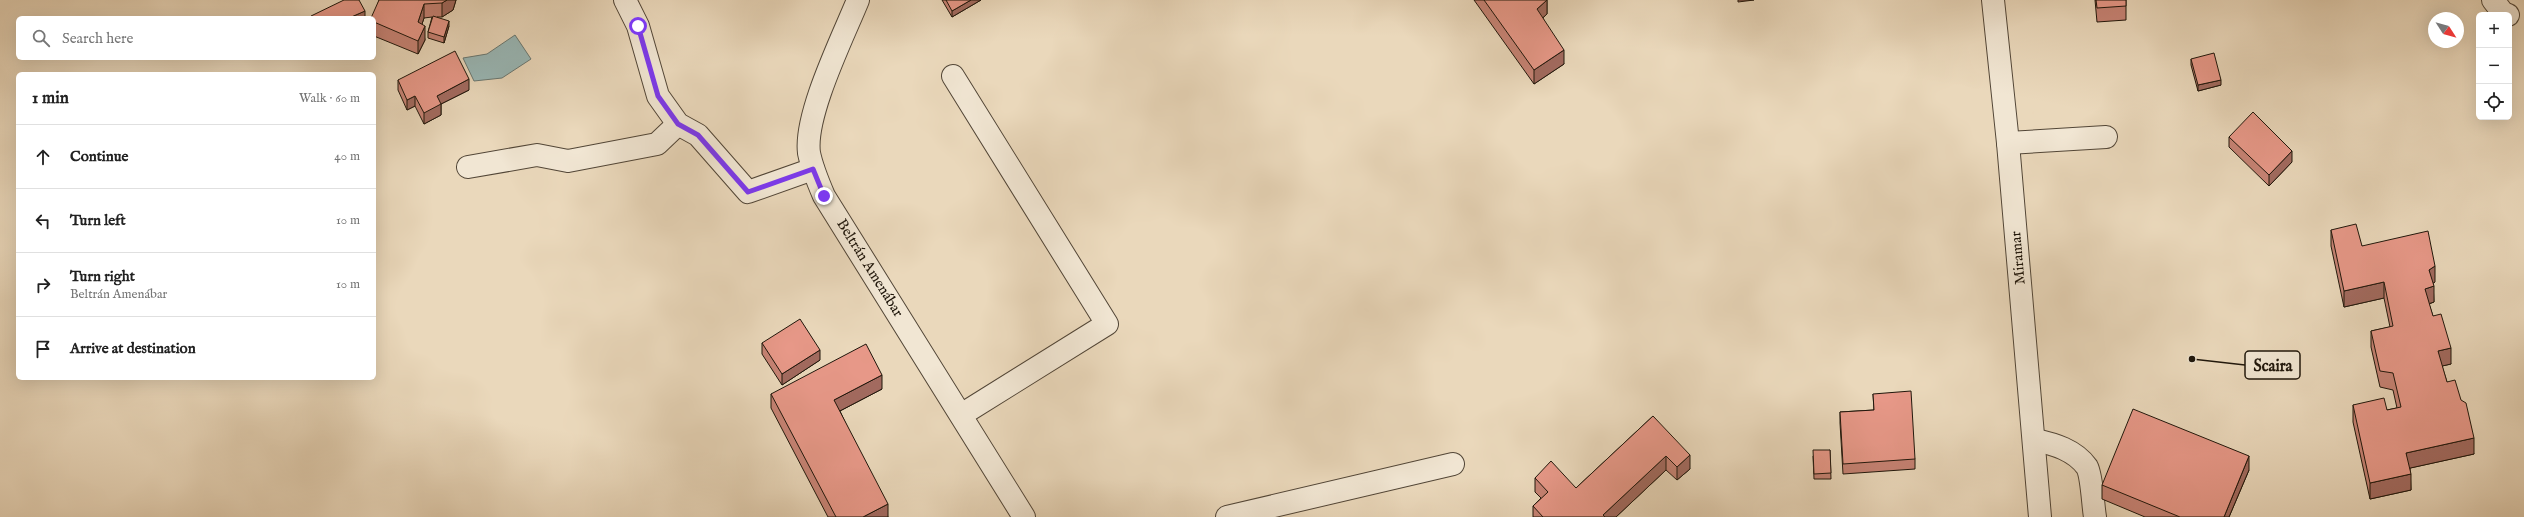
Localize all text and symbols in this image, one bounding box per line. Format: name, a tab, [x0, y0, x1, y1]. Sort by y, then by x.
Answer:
north arrow	[2428, 12, 2464, 48]
map controls	[2476, 12, 2512, 120]
button: +	[2476, 12, 2512, 48]
search box	[16, 16, 376, 60]
route start	[629, 17, 647, 35]
icon: search	[30, 27, 52, 49]
text: Search here	[62, 29, 133, 48]
button: −	[2476, 48, 2512, 84]
button: locate	[2476, 84, 2512, 120]
text: 1 min	[32, 88, 69, 109]
text: Walk · 60 m	[299, 90, 360, 107]
icon: ahead	[32, 146, 54, 168]
text: Continue	[70, 147, 128, 166]
text: 40 m	[334, 148, 360, 165]
route end	[815, 187, 833, 205]
icon: left	[32, 210, 54, 232]
text: Turn left	[70, 211, 126, 230]
text: 10 m	[336, 212, 360, 229]
street label: Beltrán Amenábar	[832, 215, 908, 321]
street label: Miramar	[2006, 230, 2030, 286]
text: Turn right	[70, 267, 135, 286]
icon: right	[32, 274, 54, 296]
text: 10 m	[336, 276, 360, 293]
text: Beltrán Amenábar	[70, 286, 167, 303]
icon: arrive	[32, 338, 54, 360]
text: Arrive at destination	[70, 339, 196, 358]
callout: Scaira	[2245, 351, 2300, 379]
text: Scaira	[2253, 357, 2294, 377]

